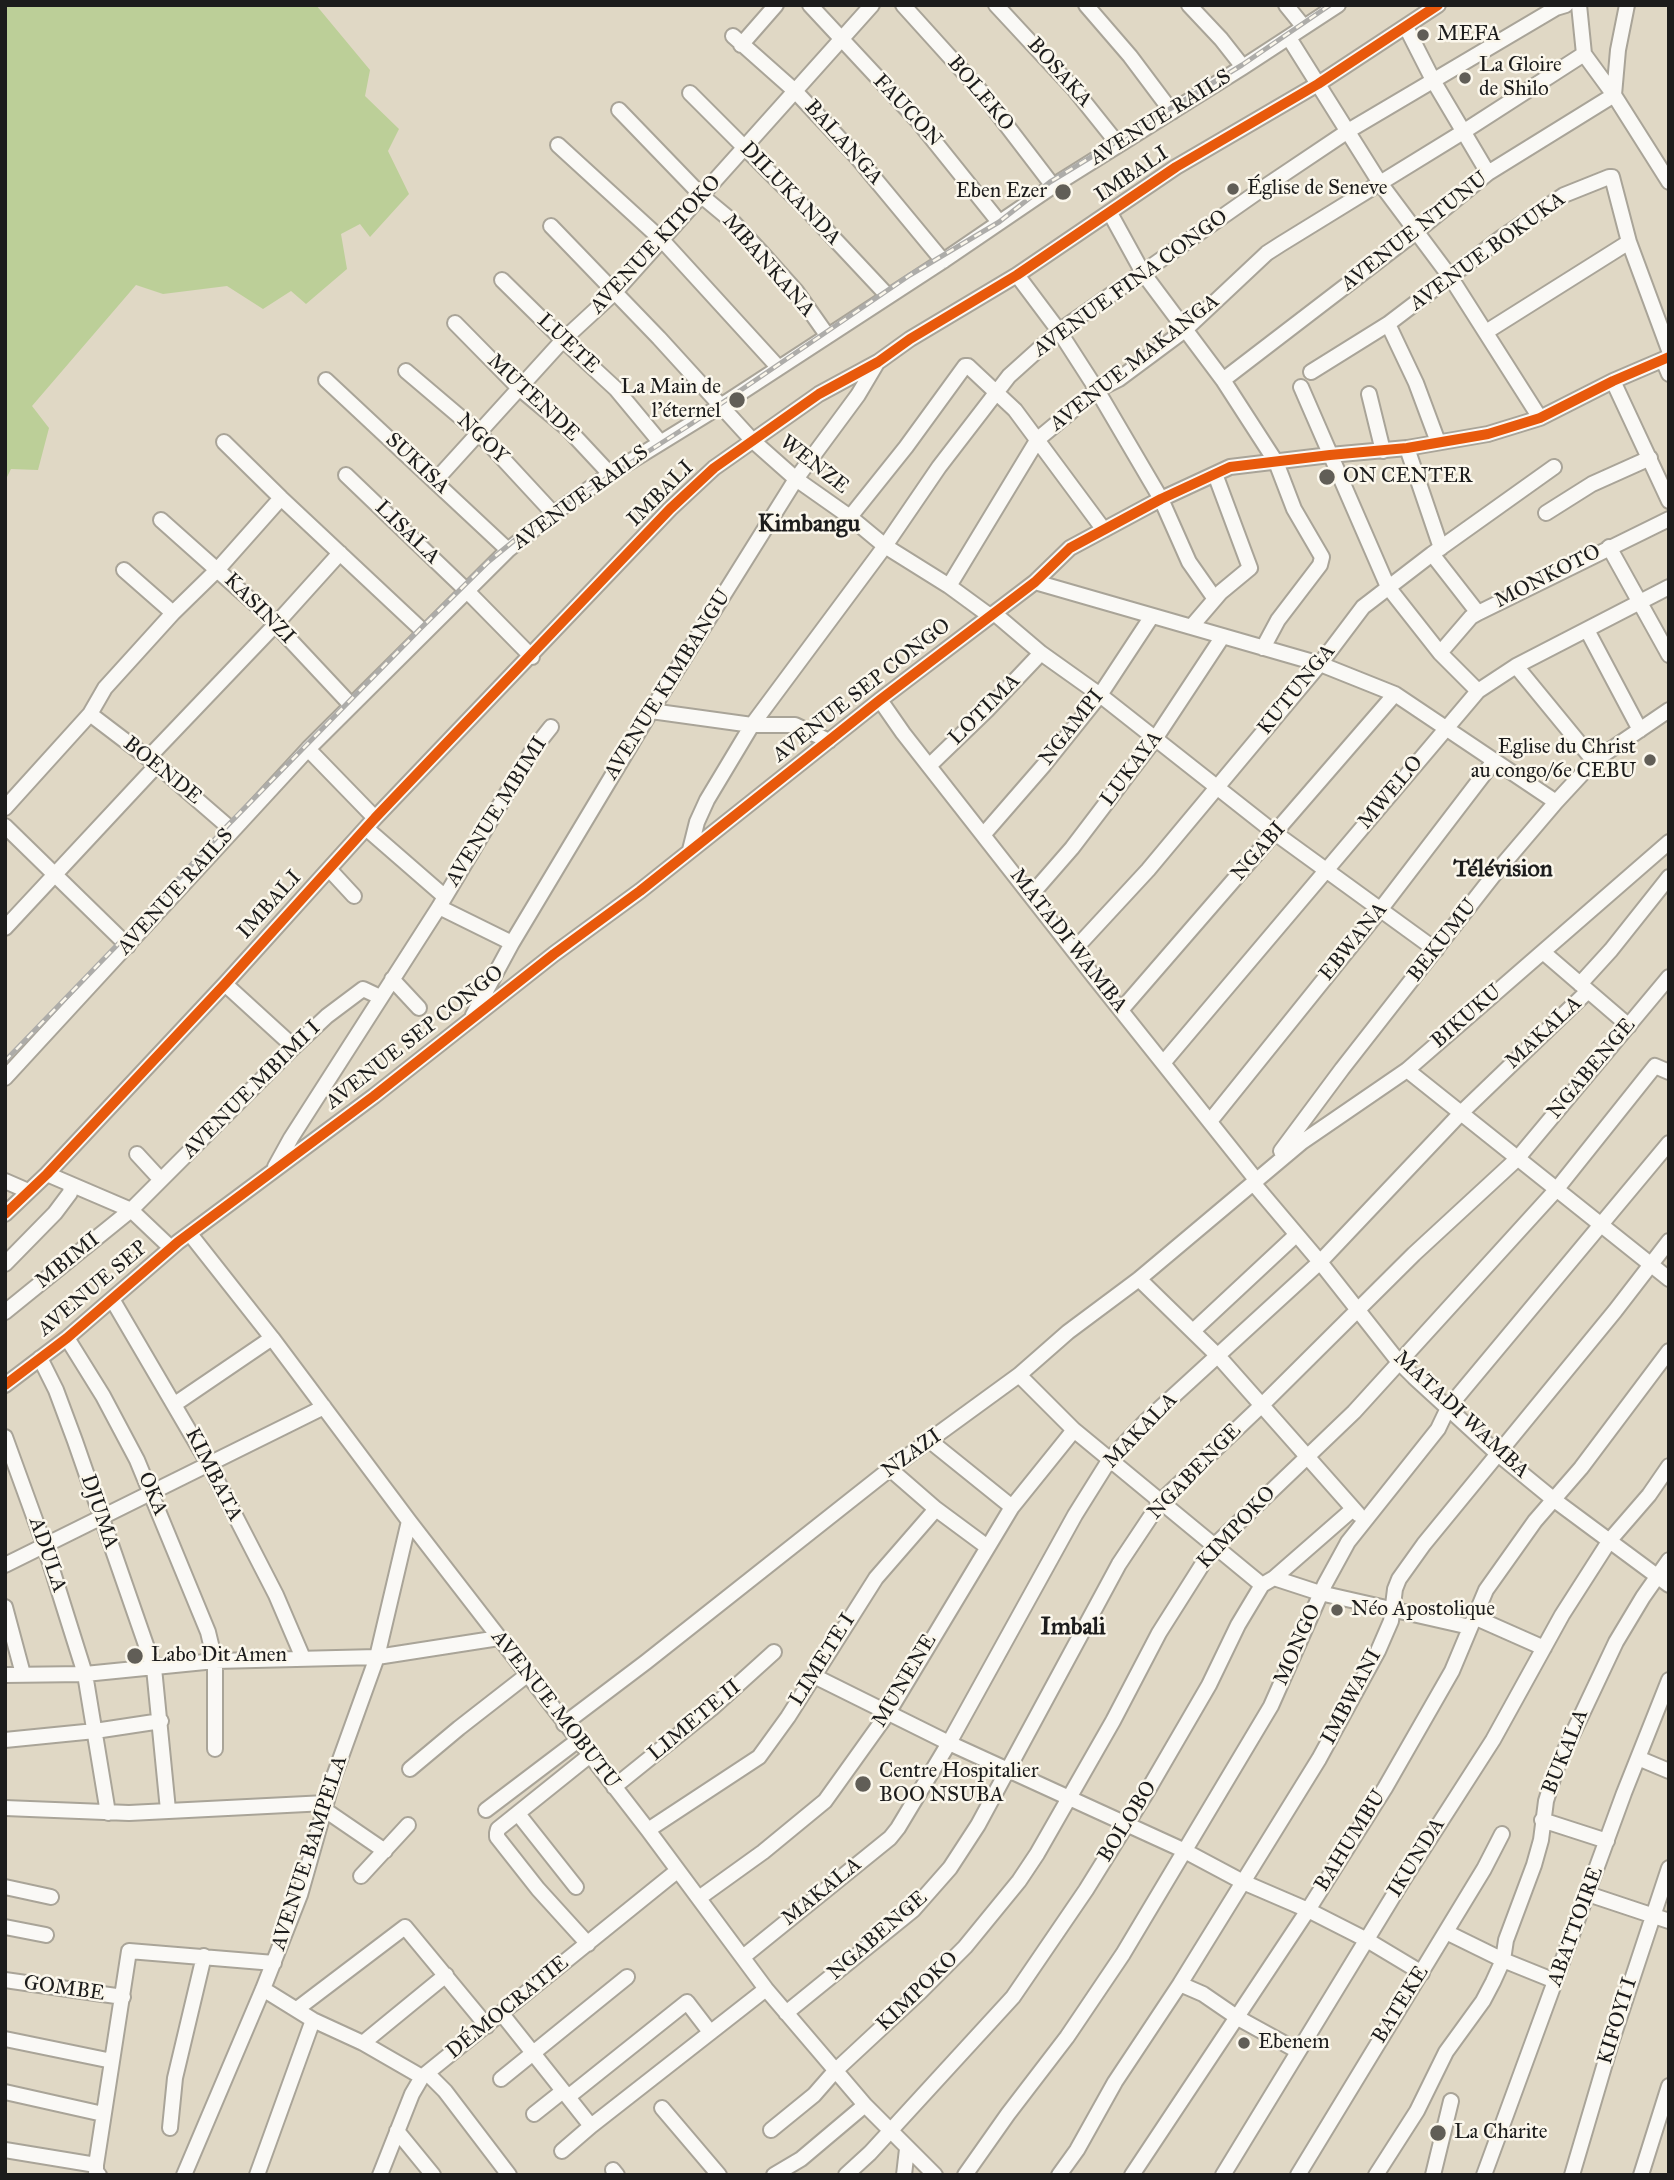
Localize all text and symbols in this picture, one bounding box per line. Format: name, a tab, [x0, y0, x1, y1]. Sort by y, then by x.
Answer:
place label: MEFA	[1437, 22, 1501, 48]
marker: MEFA	[1415, 27, 1431, 43]
street label: BOSAKA	[1021, 33, 1097, 113]
street label: BOLEKO	[941, 51, 1019, 137]
place label: La Gloire de Shilo	[1479, 53, 1562, 103]
street label: AVENUE RAILS	[1086, 64, 1236, 172]
street label: FAUCON	[867, 69, 947, 153]
marker: La Gloire de Shilo	[1457, 70, 1473, 86]
street label: BALANGA	[798, 95, 888, 191]
street label: DILUKANDA	[734, 137, 846, 251]
street label: IMBALI	[1090, 141, 1174, 209]
street label: AVENUE NTUNU	[1337, 167, 1493, 297]
street label: AVENUE KITOKO	[585, 170, 727, 320]
place label: Église de Seneve	[1247, 176, 1387, 202]
place label: Eben Ezer	[956, 179, 1047, 205]
marker: Église de Seneve	[1225, 181, 1241, 197]
marker: Eben Ezer	[1053, 182, 1073, 202]
street label: AVENUE BOKUKA	[1405, 187, 1571, 317]
street label: AVENUE FINA CONGO	[1029, 205, 1233, 363]
street label: MBANKANA	[716, 209, 820, 323]
street label: AVENUE MAKANGA	[1045, 289, 1225, 437]
street label: LUETE	[532, 309, 604, 379]
street label: MUTENDE	[482, 349, 584, 447]
place label: La Main de l'éternel	[621, 375, 721, 425]
marker: La Main de l'éternel	[727, 390, 747, 410]
street label: NGOY	[451, 408, 513, 470]
street label: SUKISA	[380, 428, 454, 500]
street label: WENZE	[774, 430, 854, 500]
street label: AVENUE RAILS	[508, 440, 654, 556]
street label: IMBALI	[623, 456, 699, 532]
place label: ON CENTER	[1343, 464, 1472, 490]
marker: ON CENTER	[1317, 467, 1337, 487]
street label: LISALA	[369, 496, 445, 570]
district label: Kimbangu	[758, 511, 860, 539]
street label: MONKOTO	[1491, 540, 1605, 614]
street label: KASINZI	[218, 568, 300, 650]
street label: AVENUE KIMBANGU	[599, 585, 737, 785]
street label: AVENUE SEP CONGO	[768, 614, 956, 768]
street label: KUTUNGA	[1253, 640, 1341, 740]
street label: LOTIMA	[944, 669, 1026, 751]
street label: NGAMPI	[1034, 685, 1110, 771]
street label: LUKAYA	[1096, 727, 1168, 811]
street label: BOENDE	[118, 732, 206, 810]
street label: AVENUE MBIMI	[441, 733, 553, 891]
place label: Eglise du Christ au congo/6e CEBU	[1471, 735, 1636, 785]
street label: MWELO	[1353, 751, 1429, 835]
marker: Eglise du Christ au congo/6e CEBU	[1642, 752, 1658, 768]
street label: NGABI	[1227, 817, 1291, 887]
street label: AVENUE RAILS	[113, 823, 239, 961]
district label: Télévision	[1453, 856, 1553, 884]
street label: MATADI WAMBA	[1004, 864, 1132, 1018]
street label: IMBALI	[233, 866, 307, 944]
street label: BEKUMU	[1403, 895, 1483, 987]
street label: EBWANA	[1315, 898, 1393, 986]
street label: AVENUE SEP CONGO	[321, 961, 509, 1115]
street label: BIKUKU	[1427, 980, 1507, 1054]
street label: MAKALA	[1501, 991, 1587, 1075]
street label: NGABENGE	[1543, 1013, 1641, 1125]
street label: AVENUE MBIMI I	[178, 1016, 326, 1164]
street label: MBIMI	[31, 1228, 105, 1294]
street label: AVENUE SEP	[33, 1236, 153, 1342]
street label: MATADI WAMBA	[1388, 1346, 1534, 1484]
street label: MAKALA	[1099, 1388, 1183, 1474]
street label: NGABENGE	[1143, 1419, 1247, 1525]
street label: KIMBATA	[179, 1424, 247, 1526]
street label: NZAZI	[877, 1424, 947, 1484]
street label: OKA	[132, 1468, 172, 1520]
street label: DJUMA	[75, 1471, 123, 1553]
street label: KIMPOKO	[1192, 1482, 1282, 1574]
street label: ADULA	[22, 1514, 72, 1596]
place label: Néo Apostolique	[1351, 1597, 1495, 1623]
street label: MONGO	[1269, 1601, 1327, 1689]
marker: Néo Apostolique	[1329, 1602, 1345, 1618]
street label: LIMETE I	[785, 1609, 861, 1711]
district label: Imbali	[1040, 1614, 1106, 1642]
street label: AVENUE MOBUTU	[485, 1626, 625, 1794]
street label: MUNENE	[867, 1630, 943, 1732]
place label: Labo Dit Amen	[151, 1643, 287, 1669]
street label: IMBWANI	[1316, 1645, 1388, 1749]
marker: Labo Dit Amen	[125, 1646, 145, 1666]
street label: LIMETE II	[644, 1675, 746, 1767]
street label: BUKALA	[1538, 1706, 1594, 1798]
street label: AVENUE BAMPELA	[267, 1753, 353, 1953]
place label: Centre Hospitalier BOO NSUBA	[879, 1759, 1039, 1809]
marker: Centre Hospitalier BOO NSUBA	[853, 1774, 873, 1794]
street label: BOLOBO	[1093, 1777, 1163, 1867]
street label: BAHUMBU	[1310, 1786, 1392, 1896]
street label: IKUNDA	[1383, 1814, 1451, 1902]
street label: MAKALA	[777, 1852, 867, 1932]
street label: ABATTOIRE	[1543, 1864, 1609, 1990]
street label: NGABENGE	[823, 1886, 933, 1986]
street label: KIMPOKO	[872, 1947, 964, 2037]
street label: DÉMOCRATIE	[442, 1951, 574, 2065]
street label: BATEKE	[1367, 1961, 1435, 2049]
street label: GOMBE	[22, 1971, 106, 2007]
street label: KIFOYI I	[1593, 1975, 1643, 2067]
place label: Ebenem	[1258, 2030, 1330, 2056]
marker: Ebenem	[1236, 2035, 1252, 2051]
place label: La Charite	[1454, 2120, 1547, 2146]
marker: La Charite	[1428, 2123, 1448, 2143]

